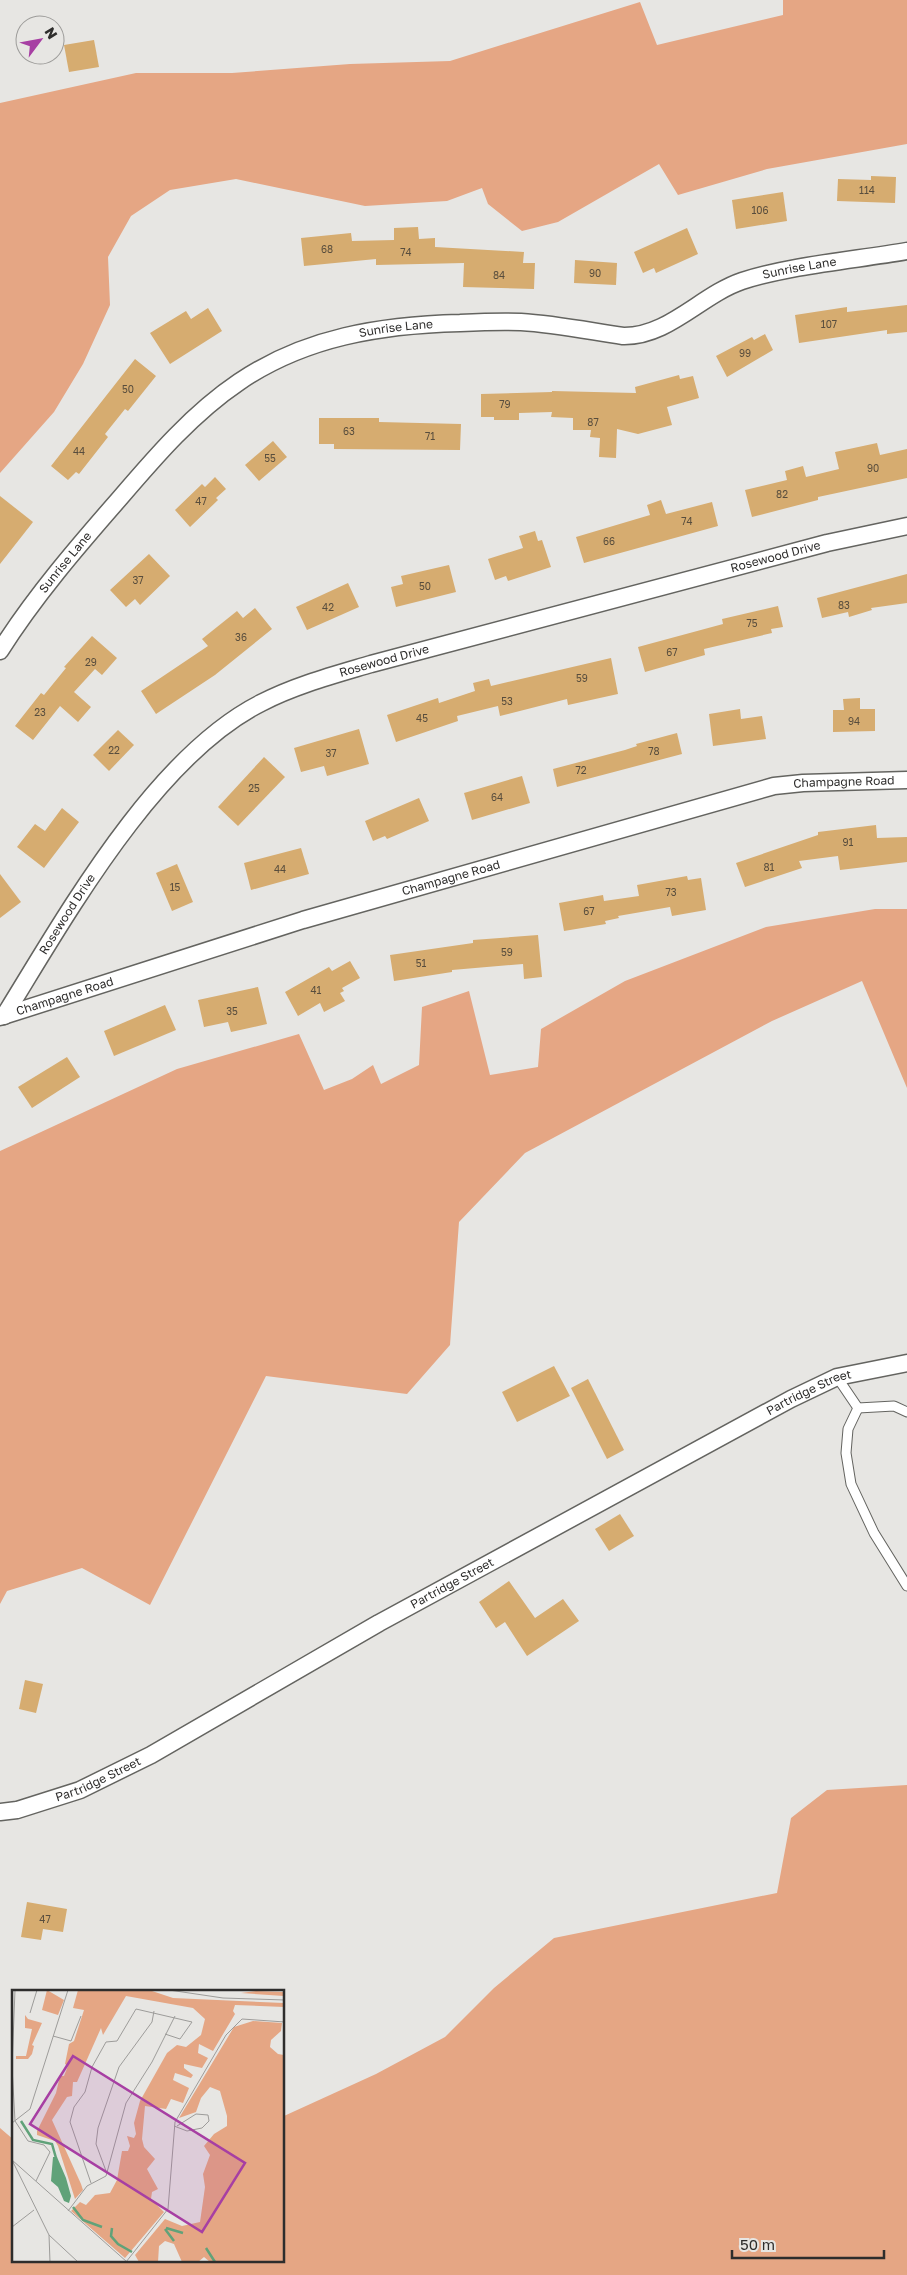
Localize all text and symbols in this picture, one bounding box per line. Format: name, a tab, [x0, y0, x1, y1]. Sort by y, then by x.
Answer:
north arrow	[15, 15, 65, 65]
text: N	[41, 24, 61, 42]
house number: 114	[859, 184, 875, 196]
house number: 106	[751, 204, 769, 216]
house number: 68	[321, 243, 333, 255]
house number: 74	[400, 246, 412, 258]
street label: Sunrise Lane	[761, 254, 837, 282]
house number: 90	[589, 267, 601, 279]
house number: 84	[493, 269, 505, 281]
street label: Sunrise Lane	[357, 316, 433, 340]
house number: 107	[821, 318, 837, 330]
house number: 99	[739, 347, 751, 359]
house number: 50	[122, 383, 134, 395]
house number: 79	[499, 398, 511, 410]
house number: 87	[587, 416, 599, 428]
house number: 63	[343, 425, 355, 437]
house number: 71	[425, 430, 435, 442]
house number: 44	[73, 445, 85, 457]
house number: 55	[264, 452, 276, 464]
house number: 90	[867, 462, 879, 474]
house number: 82	[776, 488, 788, 500]
house number: 47	[195, 495, 207, 507]
house number: 74	[681, 515, 693, 527]
street label: Sunrise Lane	[35, 529, 94, 596]
house number: 66	[603, 535, 615, 547]
street label: Rosewood Drive	[729, 537, 822, 575]
house number: 37	[132, 574, 144, 586]
house number: 50	[419, 580, 431, 592]
house number: 83	[838, 599, 850, 611]
house number: 42	[322, 601, 334, 613]
house number: 75	[746, 617, 758, 629]
house number: 36	[235, 631, 247, 643]
street label: Rosewood Drive	[337, 641, 431, 680]
house number: 67	[666, 646, 678, 658]
house number: 29	[85, 656, 97, 668]
house number: 59	[576, 672, 588, 684]
house number: 53	[501, 695, 513, 707]
house number: 23	[34, 706, 46, 718]
house number: 45	[416, 712, 428, 724]
house number: 94	[848, 715, 860, 727]
house number: 22	[108, 744, 120, 756]
house number: 78	[648, 745, 660, 757]
house number: 37	[325, 747, 337, 759]
house number: 72	[575, 764, 587, 776]
street label: Champagne Road	[793, 772, 895, 791]
house number: 25	[248, 782, 260, 794]
house number: 64	[491, 791, 503, 803]
house number: 91	[843, 836, 854, 848]
street label: Champagne Road	[400, 856, 502, 898]
house number: 81	[764, 861, 775, 873]
house number: 44	[274, 863, 286, 875]
street label: Rosewood Drive	[35, 871, 98, 957]
house number: 15	[170, 881, 181, 893]
house number: 73	[665, 886, 677, 898]
house number: 67	[583, 905, 595, 917]
house number: 59	[501, 946, 513, 958]
house number: 51	[416, 957, 426, 969]
street label: Champagne Road	[14, 973, 115, 1018]
house number: 41	[311, 984, 322, 996]
house number: 35	[226, 1005, 238, 1017]
street label: Partridge Street	[763, 1366, 853, 1418]
street label: Partridge Street	[408, 1554, 496, 1612]
street label: Partridge Street	[53, 1753, 143, 1804]
house number: 47	[39, 1913, 51, 1925]
inset map	[12, 1990, 285, 2262]
scale bar	[732, 2228, 884, 2260]
text: 50 m	[740, 2235, 775, 2253]

